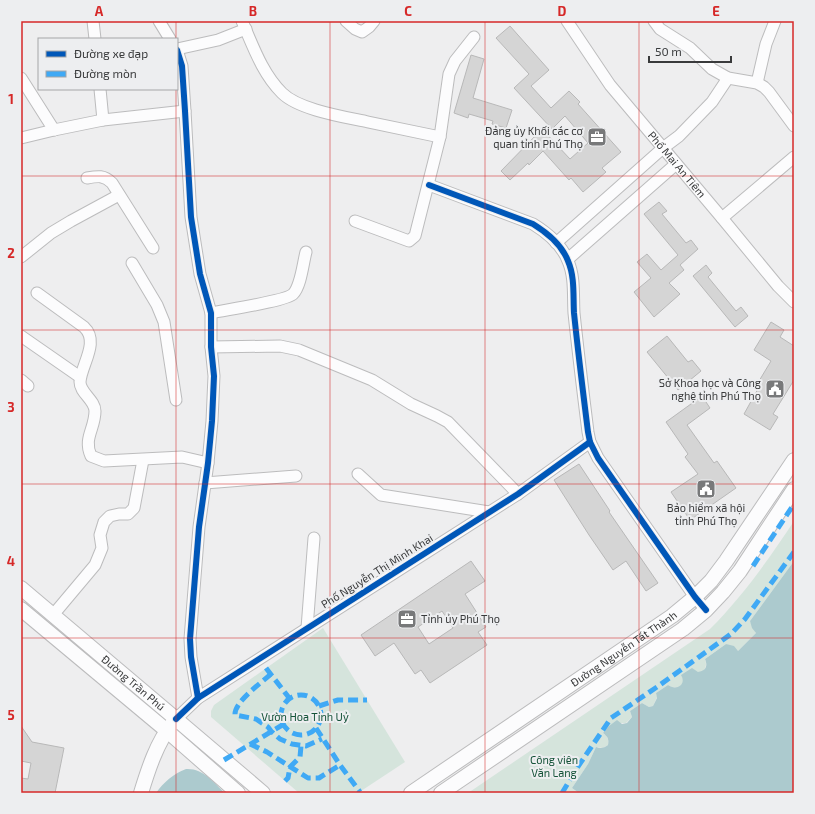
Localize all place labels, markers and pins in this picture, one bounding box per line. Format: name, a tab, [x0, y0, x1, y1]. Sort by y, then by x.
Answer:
place label: Đảng ủy Khối các cơ quan tỉnh Phú Thọ	[485, 124, 584, 151]
office icon: Đảng ủy Khối các cơ quan tỉnh Phú Thọ	[586, 126, 608, 148]
place label: Sở Khoa học và Công nghệ tỉnh Phú Thọ	[659, 376, 761, 403]
public building icon: Sở Khoa học và Công nghệ tỉnh Phú Thọ	[764, 378, 786, 400]
public building icon: Bảo hiểm xã hội tỉnh Phú Thọ	[695, 478, 717, 500]
place label: Bảo hiểm xã hội tỉnh Phú Thọ	[667, 501, 745, 528]
office icon: Tỉnh ủy Phú Thọ	[396, 608, 418, 630]
place label: Tỉnh ủy Phú Thọ	[421, 612, 500, 626]

